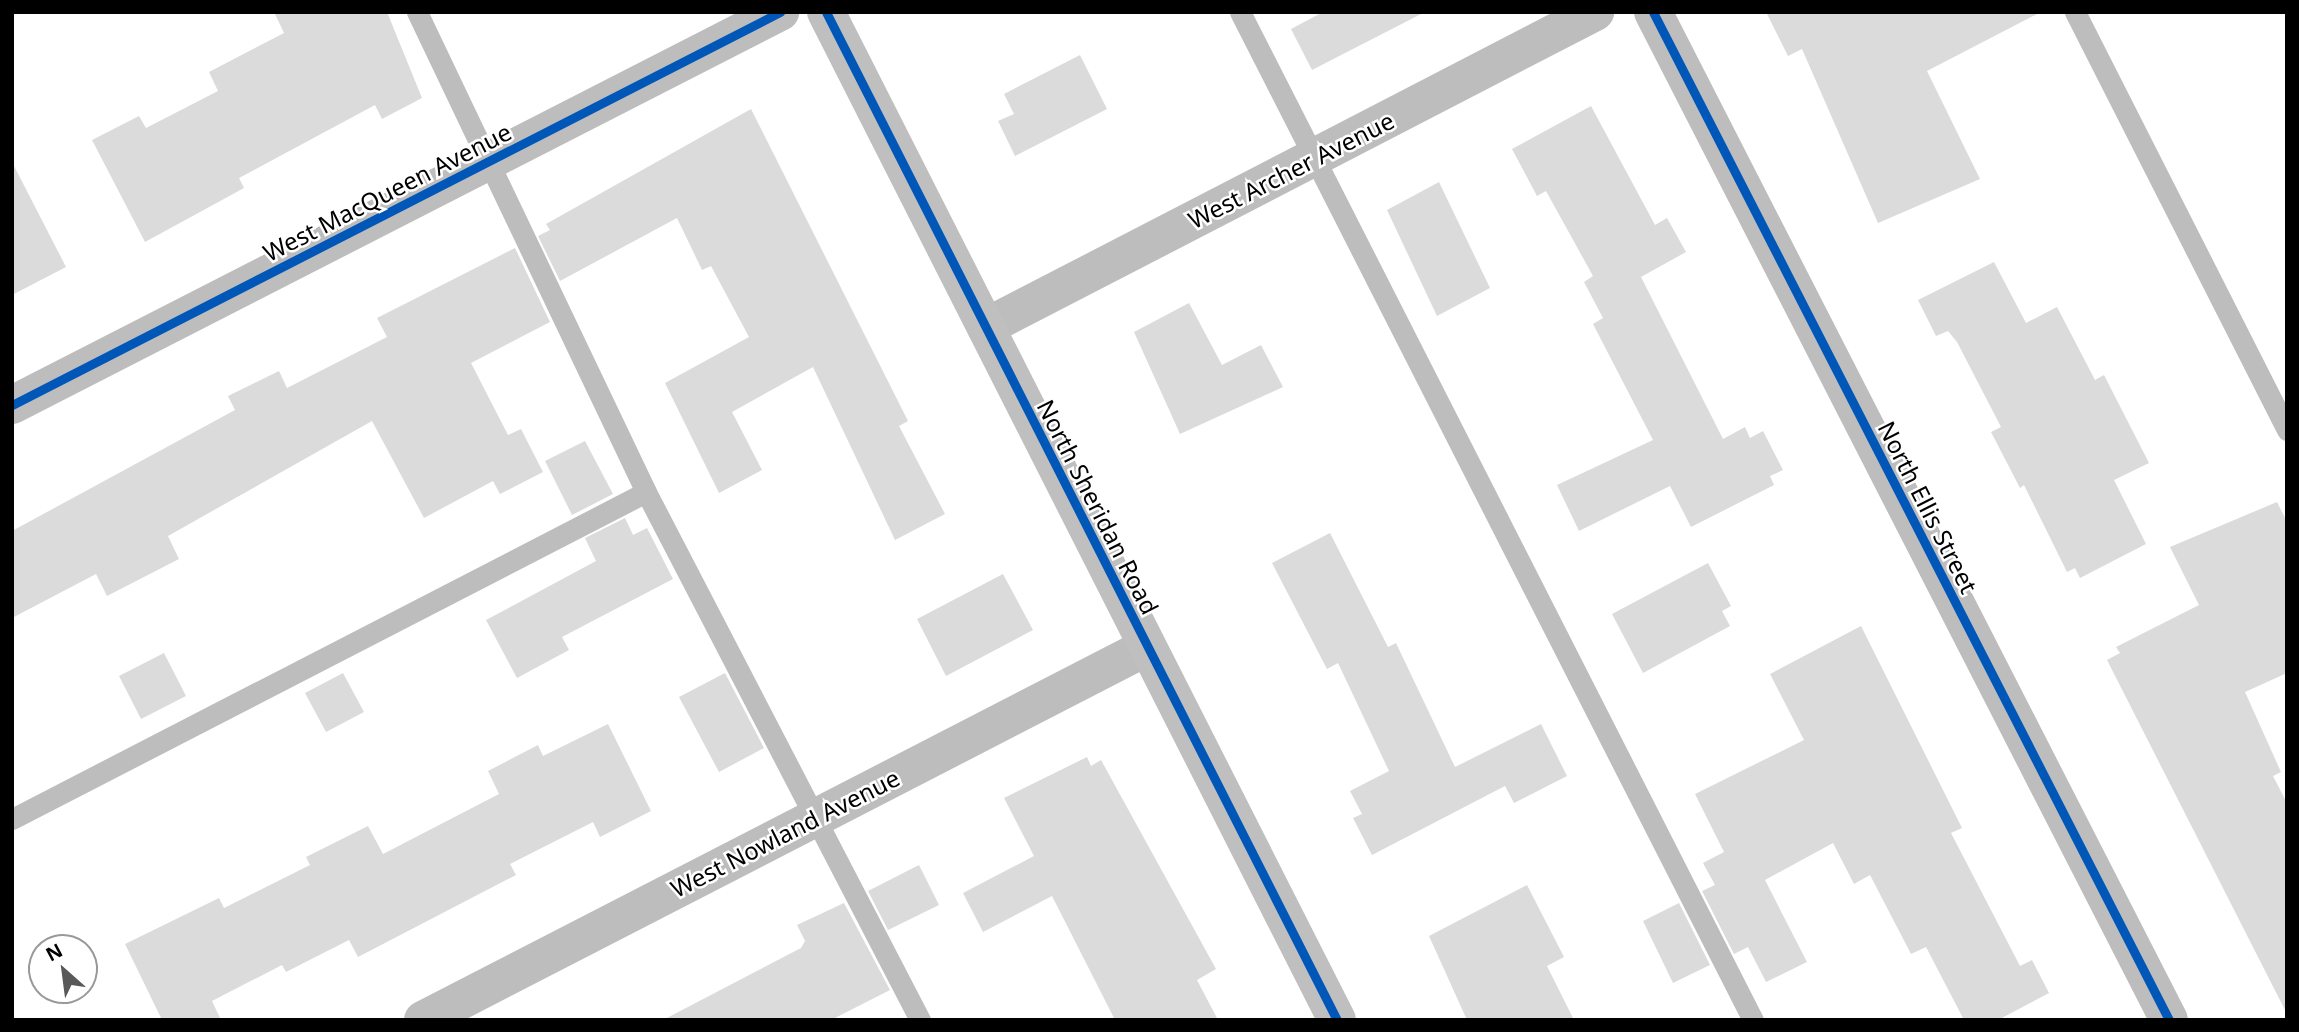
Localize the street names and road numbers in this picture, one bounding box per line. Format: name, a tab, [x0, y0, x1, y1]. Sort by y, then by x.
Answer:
street label: West Archer Avenue	[1183, 106, 1399, 234]
street label: West MacQueen Avenue	[258, 117, 516, 267]
street label: North Sheridan Road	[1031, 395, 1165, 619]
street label: North Ellis Street	[1872, 416, 1984, 598]
street label: West Nowland Avenue	[666, 763, 904, 903]

